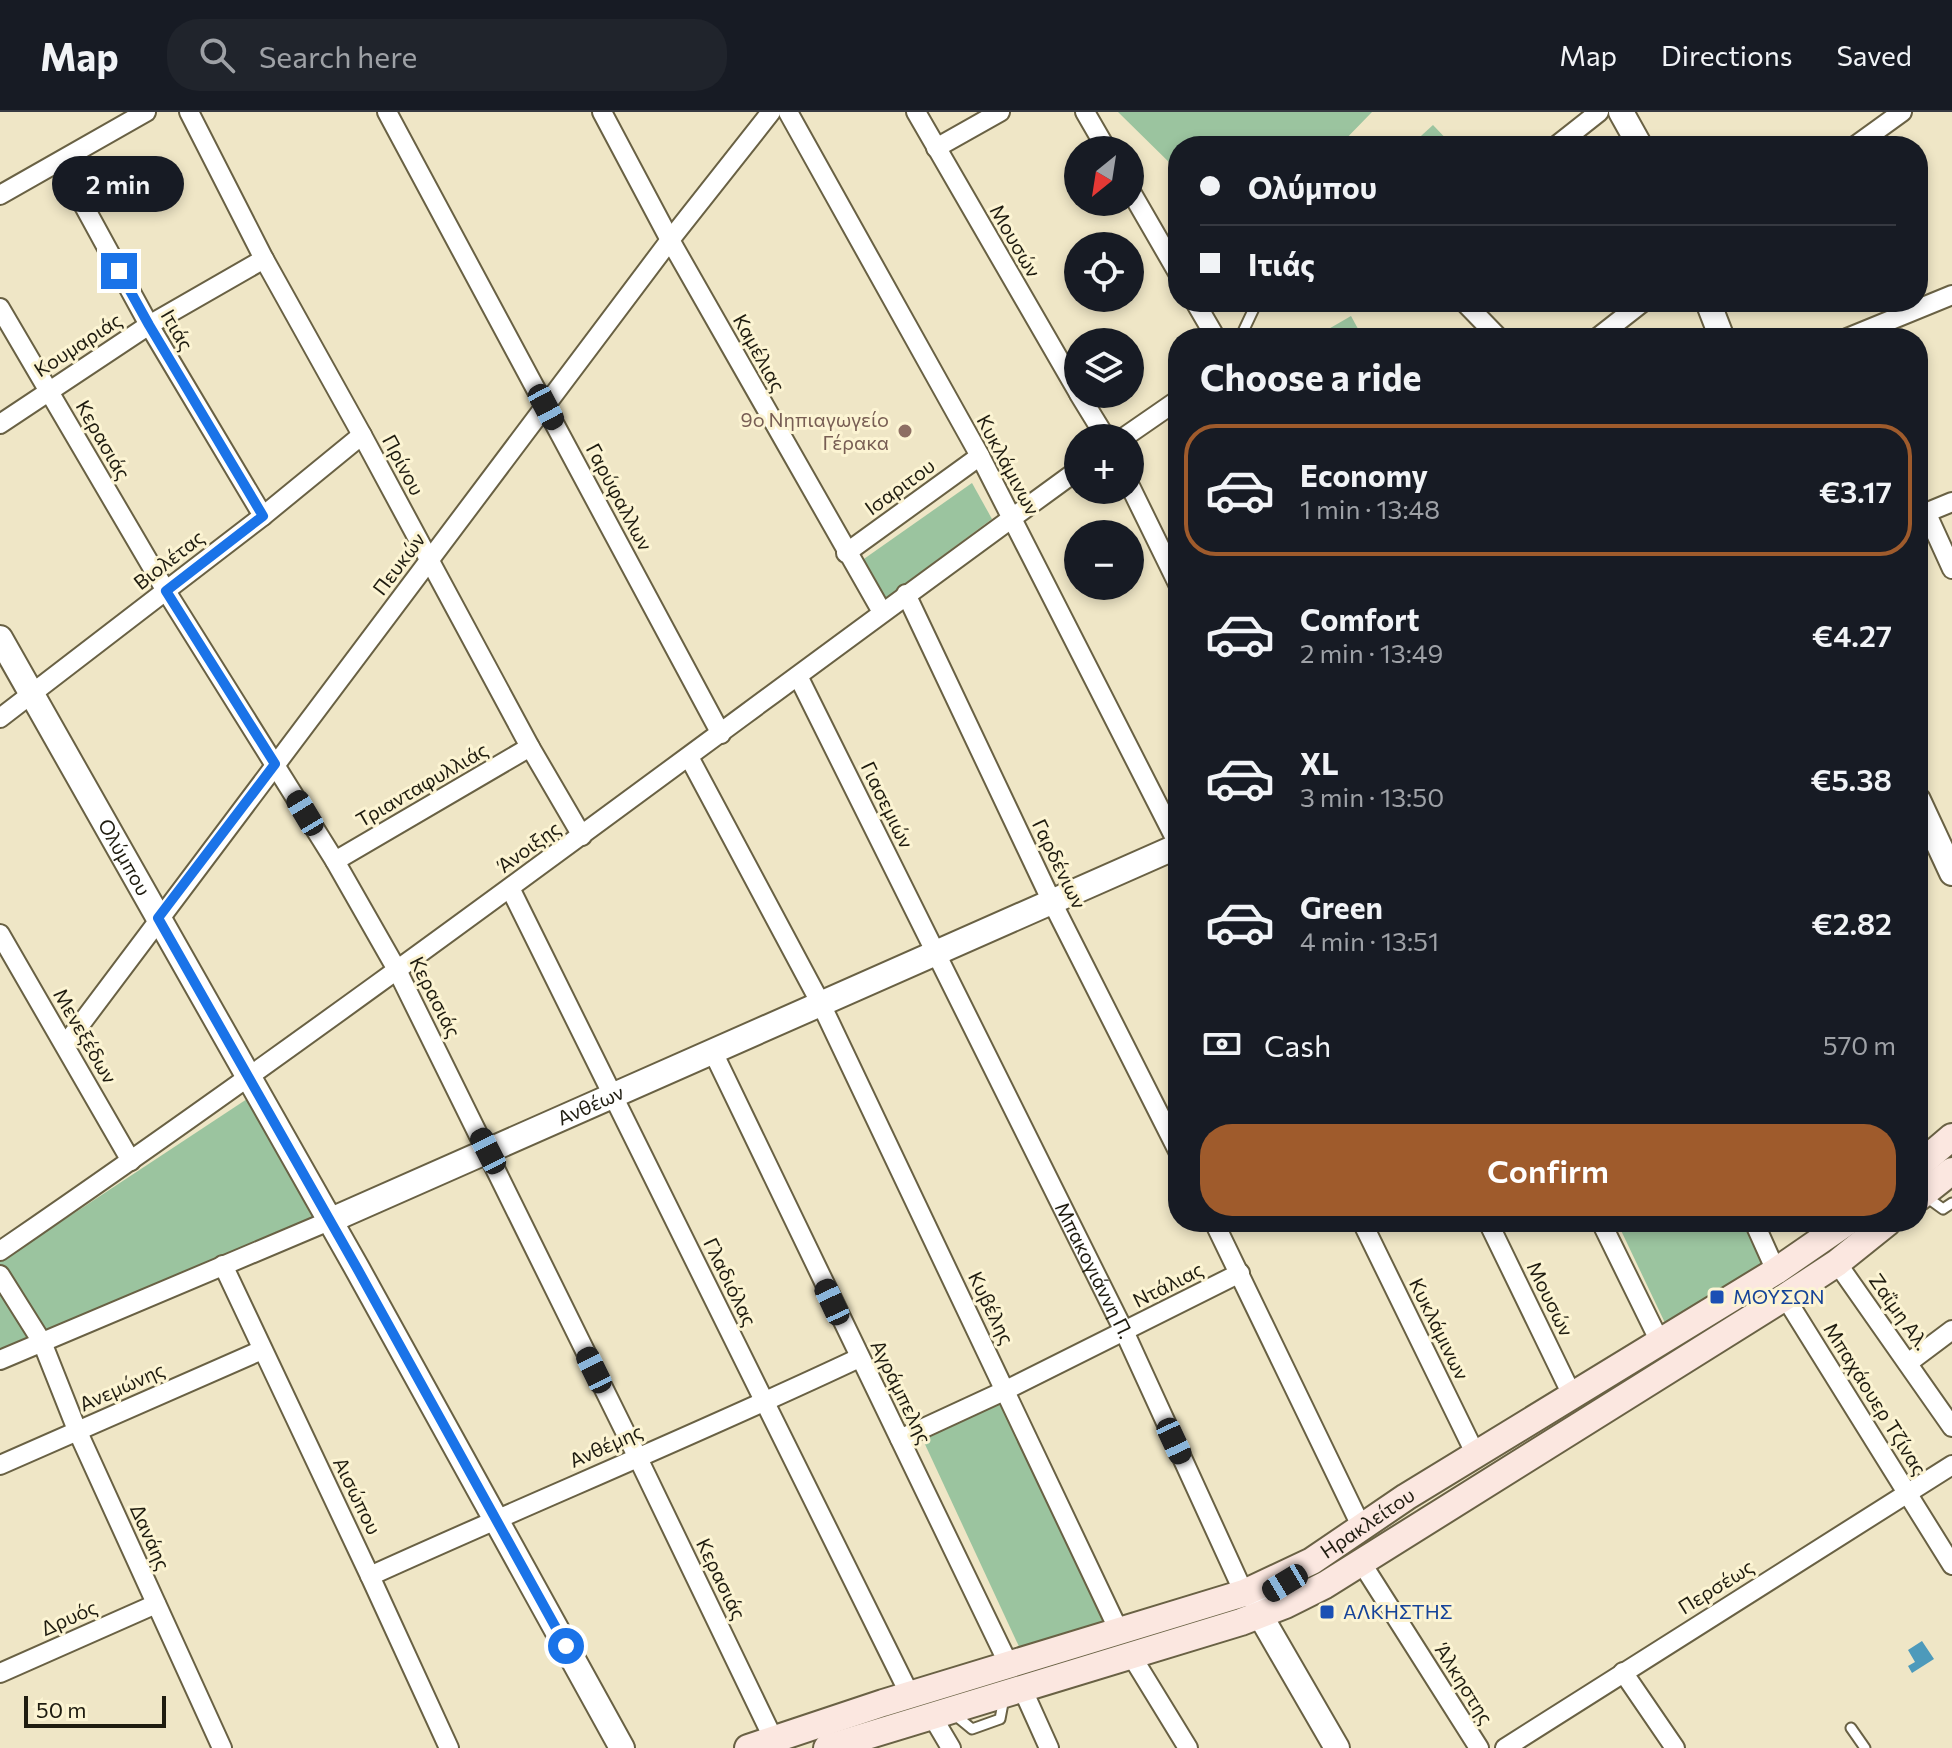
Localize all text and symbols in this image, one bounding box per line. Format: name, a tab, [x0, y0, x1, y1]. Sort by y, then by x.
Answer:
search box	[167, 19, 727, 91]
text: Map	[40, 32, 119, 79]
icon: search	[195, 33, 239, 77]
text: Search here	[259, 37, 417, 74]
text: Map	[1559, 38, 1617, 72]
text: Directions	[1661, 38, 1792, 72]
text: Saved	[1836, 38, 1912, 72]
north arrow	[1064, 136, 1144, 216]
map controls	[1064, 136, 1144, 600]
callout: 2 min	[53, 155, 185, 211]
text: 2 min	[86, 168, 150, 199]
text: Ολύμπου	[1248, 168, 1377, 205]
street label: Μουσών	[985, 200, 1046, 281]
button: locate	[1064, 232, 1144, 312]
text: Ιτιάς	[1248, 245, 1315, 282]
route end	[101, 253, 137, 289]
street label: Ιτιάς	[157, 305, 199, 354]
street label: Κουμαριάς	[29, 307, 126, 381]
street label: Καμέλιας	[729, 310, 791, 395]
button: layers	[1064, 328, 1144, 408]
text: Choose a ride	[1200, 354, 1421, 398]
car	[524, 380, 568, 434]
street label: Κερασιάς	[72, 396, 136, 483]
place label: 9ο Νηπιαγωγείο Γέρακα	[741, 407, 889, 454]
street label: Κυκλάμινων	[972, 410, 1045, 519]
marker: 9ο Νηπιαγωγείο Γέρακα	[896, 422, 914, 440]
button: +	[1064, 424, 1144, 504]
street label: Πρίνου	[378, 430, 430, 499]
street label: Γαρύφαλλων	[582, 439, 658, 554]
street label: Ισαριτου	[860, 453, 939, 520]
icon: car	[1204, 454, 1276, 526]
text: Economy	[1300, 456, 1428, 493]
text: €3.17	[1819, 472, 1892, 509]
text: 1 min · 13:48	[1300, 493, 1440, 524]
button: −	[1064, 520, 1144, 600]
street label: Βιολέτας	[128, 524, 208, 594]
street label: Πευκών	[367, 527, 429, 599]
icon: car	[1204, 598, 1276, 670]
text: Comfort	[1300, 600, 1419, 637]
text: €4.27	[1812, 616, 1892, 653]
text: 2 min · 13:49	[1300, 637, 1443, 668]
street label: Τριανταφυλλιάς	[352, 737, 491, 831]
icon: car	[1204, 742, 1276, 814]
text: XL	[1300, 744, 1339, 781]
street label: Γιασεμιών	[857, 757, 919, 852]
text: €5.38	[1811, 760, 1892, 797]
text: 3 min · 13:50	[1300, 781, 1444, 812]
car	[282, 786, 328, 840]
street label: Ολύμπου	[94, 814, 156, 899]
street label: Άνοιξης	[492, 815, 565, 878]
street label: Γαρδένιων	[1028, 815, 1092, 912]
icon: car	[1204, 886, 1276, 958]
text: Green	[1300, 888, 1383, 925]
text: €2.82	[1812, 904, 1892, 941]
text: 4 min · 13:51	[1300, 925, 1439, 956]
street label: Κερασιάς	[405, 952, 466, 1041]
street label: Μενεξέδων	[49, 984, 123, 1087]
icon: cash	[1200, 1022, 1244, 1066]
text: Cash	[1264, 1026, 1331, 1063]
text: 570 m	[1823, 1029, 1896, 1060]
street label: Ανθέων	[553, 1079, 627, 1130]
car	[466, 1124, 510, 1178]
button: Confirm	[1200, 1124, 1896, 1216]
street label: Μπακογιάννη Π.	[1051, 1198, 1139, 1342]
street label: Γλαδιόλας	[699, 1233, 763, 1330]
street label: Ντάλιας	[1129, 1256, 1207, 1312]
street label: Μουσών	[1523, 1257, 1579, 1340]
street label: Κυβέλης	[964, 1267, 1020, 1348]
street label: Ζαΐμη Αλ.	[1865, 1269, 1935, 1354]
street label: Κυκλάμινων	[1405, 1274, 1475, 1383]
car	[811, 1275, 853, 1329]
place label: ΜΟΥΣΩΝ	[1733, 1284, 1825, 1308]
marker: ΜΟΥΣΩΝ	[1708, 1288, 1726, 1306]
street label: Μπαχάουερ Τζίνας	[1819, 1318, 1932, 1479]
street label: Αγράμπελης	[866, 1336, 937, 1447]
car	[573, 1343, 615, 1397]
street label: Ανεμώνης	[75, 1357, 168, 1416]
car	[1153, 1414, 1195, 1468]
street label: Ανθέμης	[565, 1418, 646, 1472]
street label: Αισώπου	[329, 1453, 387, 1538]
street label: Ηρακλείτου	[1315, 1482, 1418, 1563]
street label: Δανάης	[126, 1500, 176, 1573]
street label: Κερασιάς	[692, 1534, 752, 1623]
street label: Περσέως	[1673, 1554, 1758, 1619]
car	[1258, 1560, 1312, 1606]
street label: Δρυός	[37, 1594, 101, 1640]
place label: ΑΛΚΗΣΤΗΣ	[1343, 1599, 1453, 1623]
marker: ΑΛΚΗΣΤΗΣ	[1318, 1603, 1336, 1621]
route start	[548, 1628, 584, 1664]
street label: Άλκηστης	[1430, 1638, 1499, 1728]
scale bar	[24, 1692, 166, 1728]
text: 50 m	[36, 1696, 86, 1723]

